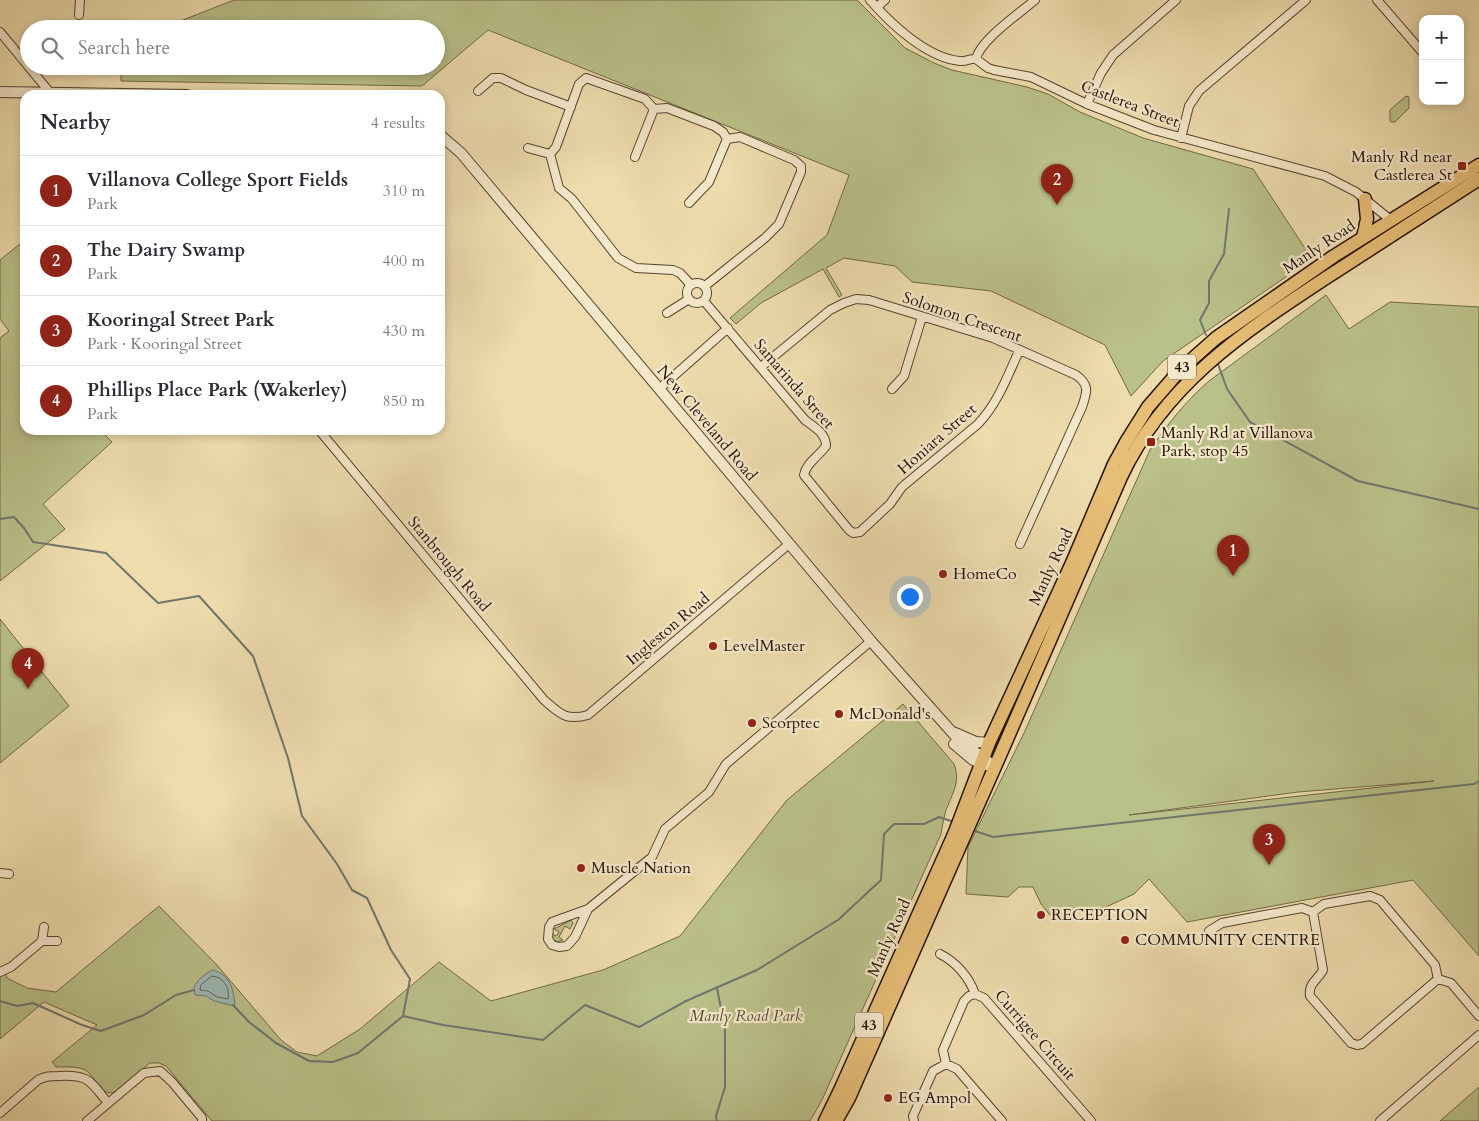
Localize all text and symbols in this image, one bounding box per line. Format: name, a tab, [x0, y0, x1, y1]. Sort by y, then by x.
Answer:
map controls	[1419, 15, 1464, 105]
button: +	[1419, 15, 1464, 60]
search box	[20, 20, 445, 75]
icon: search	[38, 34, 66, 62]
text: Search here	[78, 35, 170, 61]
button: −	[1419, 60, 1464, 105]
street label: Castlerea Street	[1078, 75, 1182, 133]
text: Nearby	[40, 108, 111, 137]
text: 4 results	[371, 112, 425, 134]
place label: Manly Rd near Castlerea St	[1351, 146, 1452, 186]
marker: Manly Rd near Castlerea St	[1456, 160, 1468, 172]
pin: 2	[1041, 164, 1073, 205]
text: Villanova College Sport Fields	[87, 167, 348, 193]
text: 1	[52, 180, 60, 202]
text: 310 m	[383, 180, 425, 202]
text: Park	[87, 193, 118, 215]
street label: Manly Road	[1278, 214, 1360, 279]
text: The Dairy Swamp	[87, 237, 245, 263]
text: 2	[52, 250, 60, 272]
text: 400 m	[383, 250, 425, 272]
text: Park	[87, 263, 118, 285]
street label: Solomon Crescent	[900, 286, 1024, 348]
text: Kooringal Street Park	[87, 307, 275, 333]
text: 3	[52, 320, 60, 342]
text: 430 m	[383, 320, 425, 342]
text: Park · Kooringal Street	[87, 333, 242, 355]
street label: Samarinda Street	[749, 334, 839, 434]
road number: 43	[1168, 354, 1196, 380]
street label: New Cleveland Road	[652, 360, 762, 486]
text: Phillips Place Park (Wakerley)	[87, 377, 347, 403]
text: 4	[52, 390, 60, 412]
text: 850 m	[383, 390, 425, 412]
street label: Honiara Street	[893, 399, 981, 479]
text: Park	[87, 403, 118, 425]
place label: Manly Rd at Villanova Park, stop 45	[1161, 422, 1313, 462]
marker: Manly Rd at Villanova Park, stop 45	[1145, 436, 1157, 448]
street label: Stanbrough Road	[403, 512, 496, 617]
street label: Manly Road	[1023, 524, 1079, 609]
pin: 1	[1217, 535, 1249, 576]
place label: HomeCo	[953, 563, 1017, 585]
marker: HomeCo	[937, 568, 949, 580]
your location	[897, 584, 923, 610]
street label: Ingleston Road	[622, 587, 715, 670]
place label: LevelMaster	[723, 635, 805, 657]
marker: LevelMaster	[707, 640, 719, 652]
pin: 4	[12, 648, 44, 689]
place label: McDonald's	[849, 703, 931, 725]
marker: McDonald's	[833, 708, 845, 720]
place label: Scorptec	[762, 712, 820, 734]
marker: Scorptec	[746, 717, 758, 729]
pin: 3	[1253, 824, 1285, 865]
place label: Muscle Nation	[591, 857, 691, 879]
marker: Muscle Nation	[575, 862, 587, 874]
street label: Manly Road	[862, 895, 916, 980]
place label: RECEPTION	[1051, 904, 1149, 926]
marker: RECEPTION	[1035, 909, 1047, 921]
place label: COMMUNITY CENTRE	[1135, 929, 1320, 951]
marker: COMMUNITY CENTRE	[1119, 934, 1131, 946]
street label: Currigee Circuit	[990, 985, 1080, 1085]
park label: Manly Road Park	[689, 1005, 803, 1027]
road number: 43	[855, 1012, 883, 1038]
place label: EG Ampol	[898, 1087, 971, 1109]
marker: EG Ampol	[882, 1092, 894, 1104]

